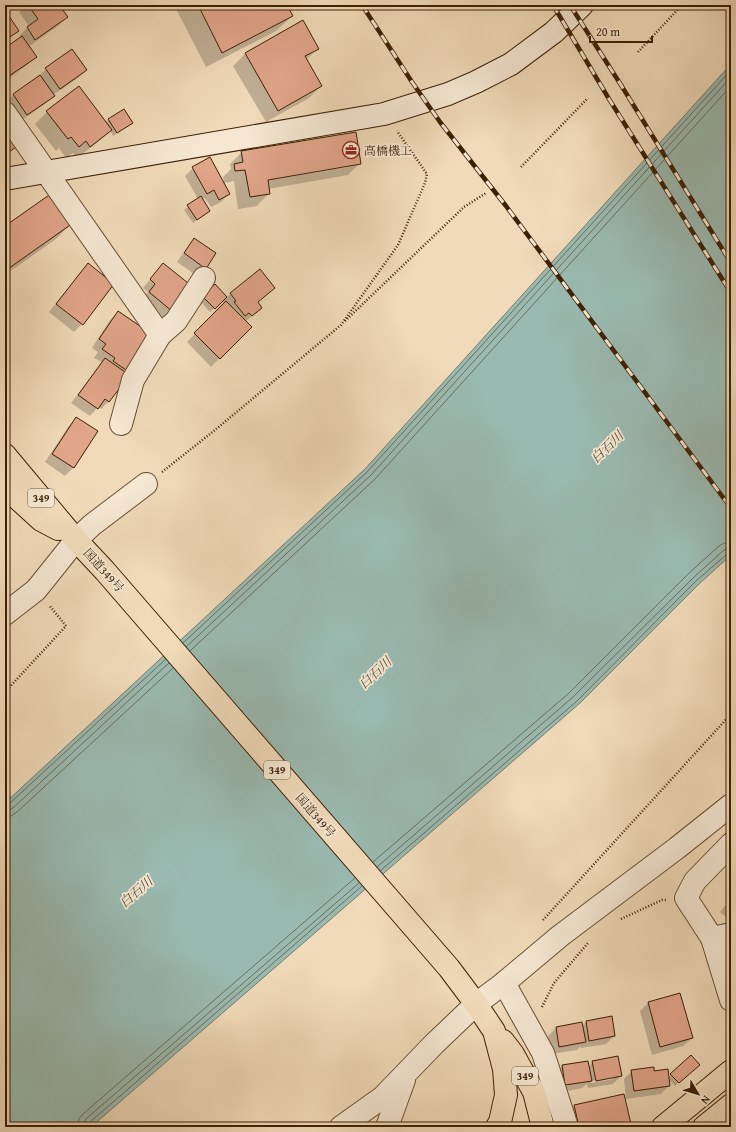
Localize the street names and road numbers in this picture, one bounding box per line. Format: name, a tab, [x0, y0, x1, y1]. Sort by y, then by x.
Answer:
road number: 349	[28, 489, 54, 507]
street label: 国道349号	[80, 544, 128, 596]
road number: 349	[264, 761, 290, 779]
street label: 国道349号	[292, 789, 340, 841]
road number: 349	[512, 1067, 538, 1085]

